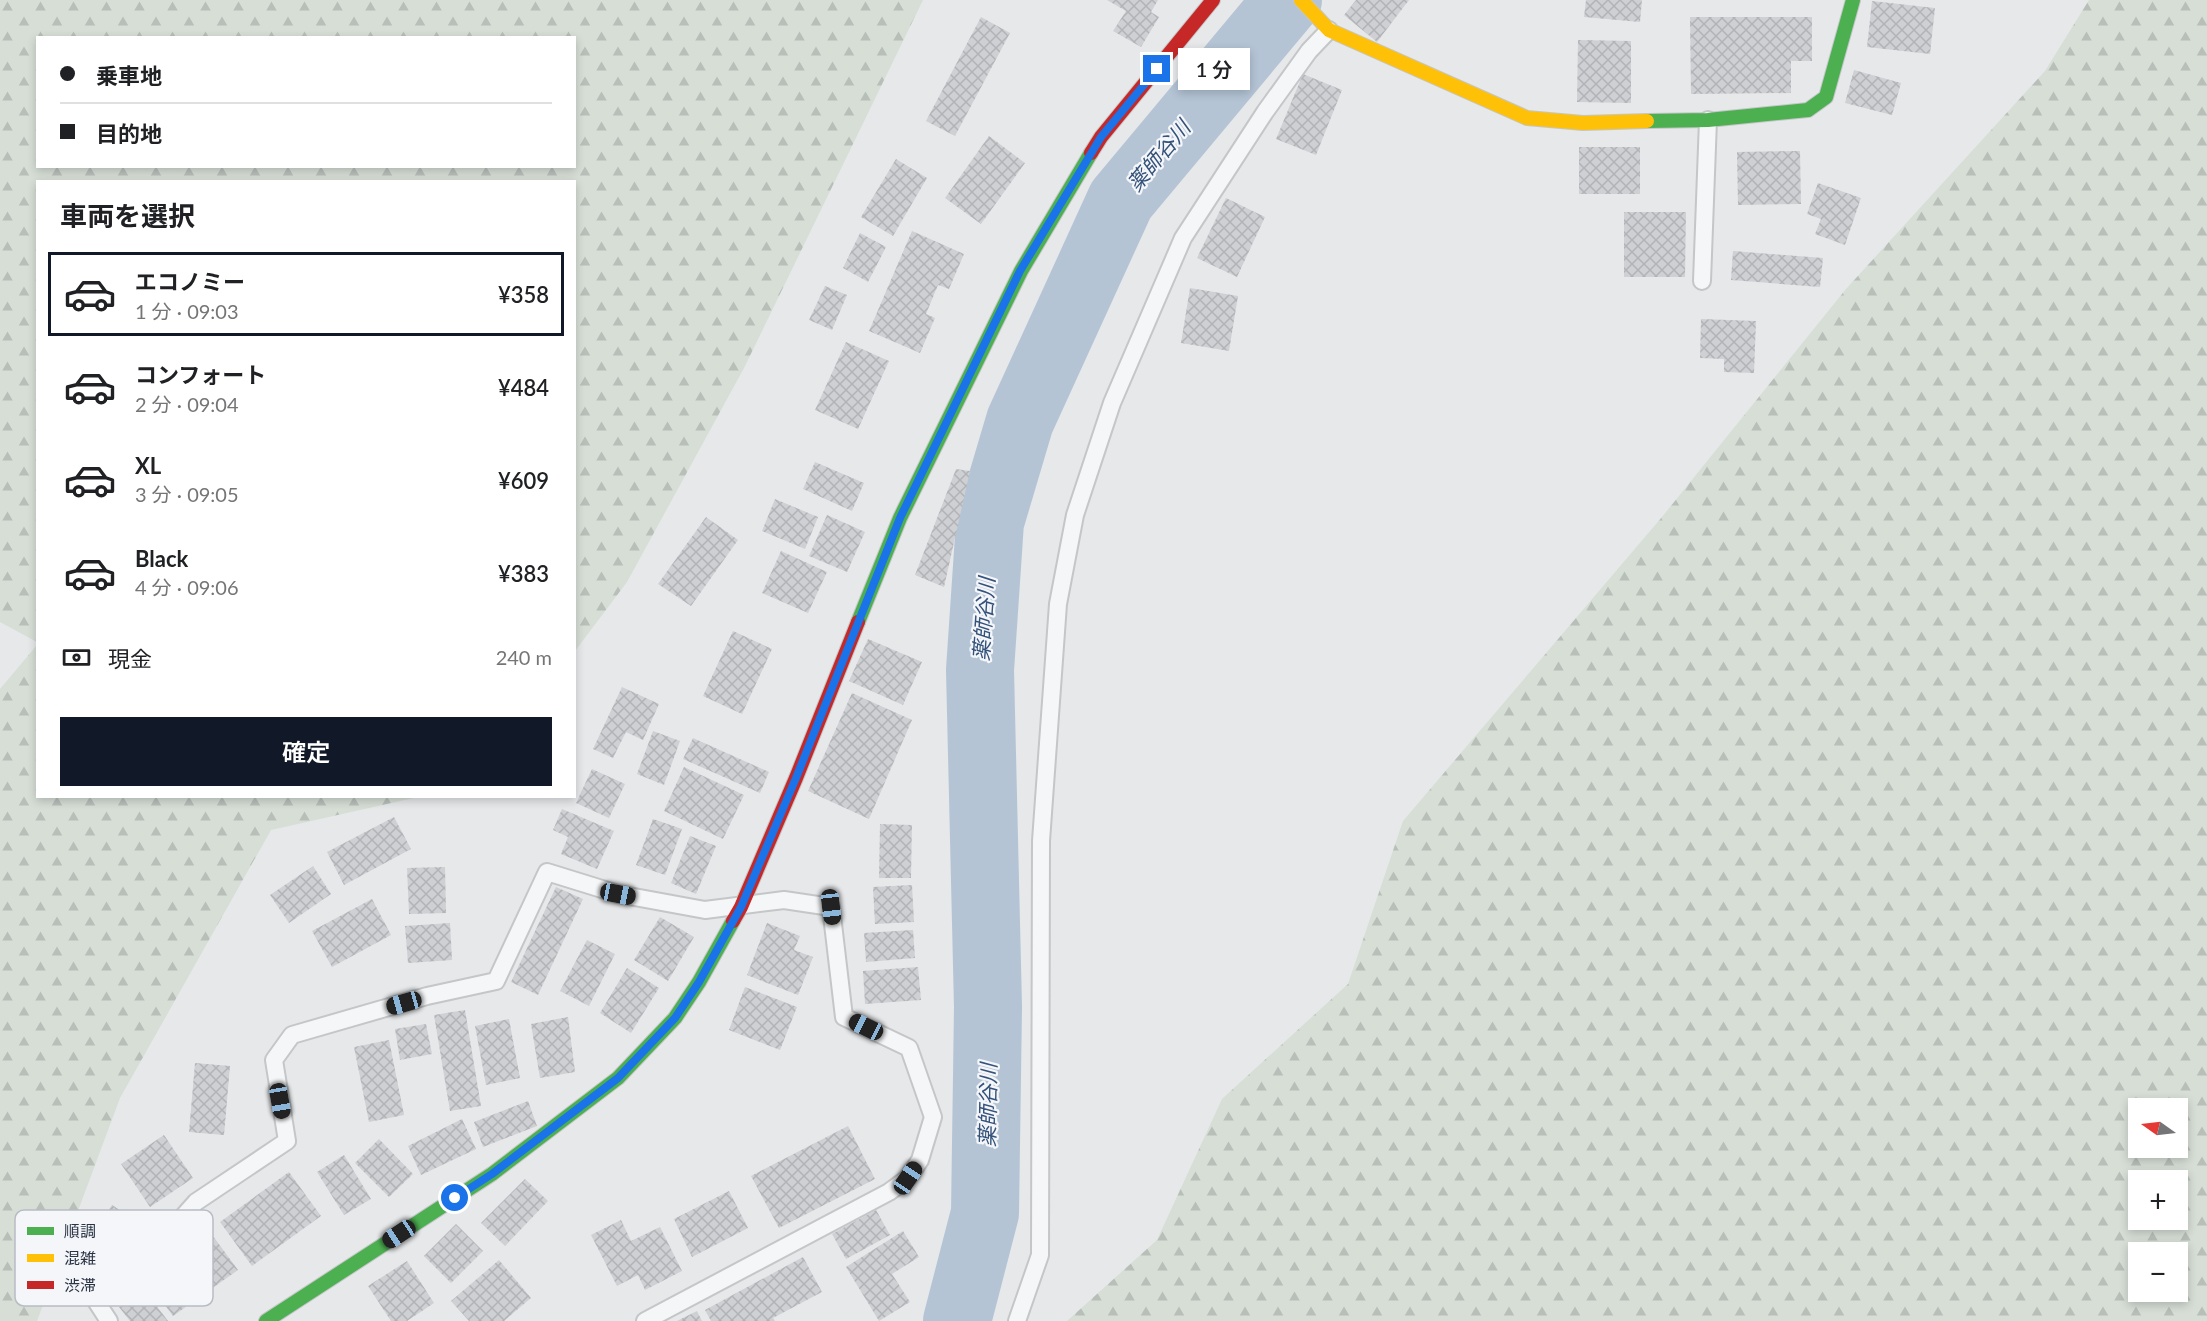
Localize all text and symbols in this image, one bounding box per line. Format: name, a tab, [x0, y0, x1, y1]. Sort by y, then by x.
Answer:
callout: 1 分	[1178, 48, 1250, 90]
route end	[1143, 55, 1170, 82]
text: 1 分	[1196, 57, 1232, 81]
text: 乗車地	[96, 62, 162, 89]
water label: 薬師谷川	[1121, 113, 1196, 195]
text: 目的地	[96, 120, 162, 147]
text: 車両を選択	[60, 199, 195, 232]
icon: car	[63, 267, 117, 321]
text: エコノミー	[135, 268, 245, 295]
text: ¥358	[498, 281, 549, 308]
text: 1 分 · 09:03	[135, 299, 239, 323]
icon: car	[63, 360, 117, 414]
text: コンフォート	[135, 361, 266, 388]
text: ¥484	[498, 374, 549, 401]
text: 2 分 · 09:04	[135, 392, 239, 416]
text: XL	[135, 452, 161, 479]
icon: car	[63, 453, 117, 507]
text: ¥609	[498, 467, 549, 494]
text: 3 分 · 09:05	[135, 482, 239, 506]
text: Black	[135, 545, 188, 572]
icon: car	[63, 546, 117, 600]
text: ¥383	[498, 560, 549, 587]
water label: 薬師谷川	[968, 574, 999, 662]
text: 4 分 · 09:06	[135, 575, 239, 599]
icon: cash	[60, 641, 93, 674]
text: 現金	[108, 645, 152, 672]
text: 240 m	[496, 645, 552, 669]
button: 確定	[60, 717, 552, 786]
car	[599, 882, 637, 906]
car	[820, 888, 842, 926]
car	[384, 989, 424, 1017]
car	[846, 1011, 886, 1043]
water label: 薬師谷川	[974, 1061, 1000, 1147]
car	[268, 1082, 292, 1120]
north arrow	[2128, 1098, 2188, 1158]
map controls	[2128, 1098, 2188, 1302]
car	[890, 1158, 926, 1198]
button: +	[2128, 1170, 2188, 1230]
route start	[441, 1184, 468, 1211]
legend	[15, 1210, 213, 1306]
car	[379, 1217, 419, 1251]
text: 順調	[64, 1221, 96, 1240]
button: −	[2128, 1242, 2188, 1302]
text: 混雑	[64, 1248, 96, 1267]
text: 渋滞	[64, 1275, 96, 1294]

